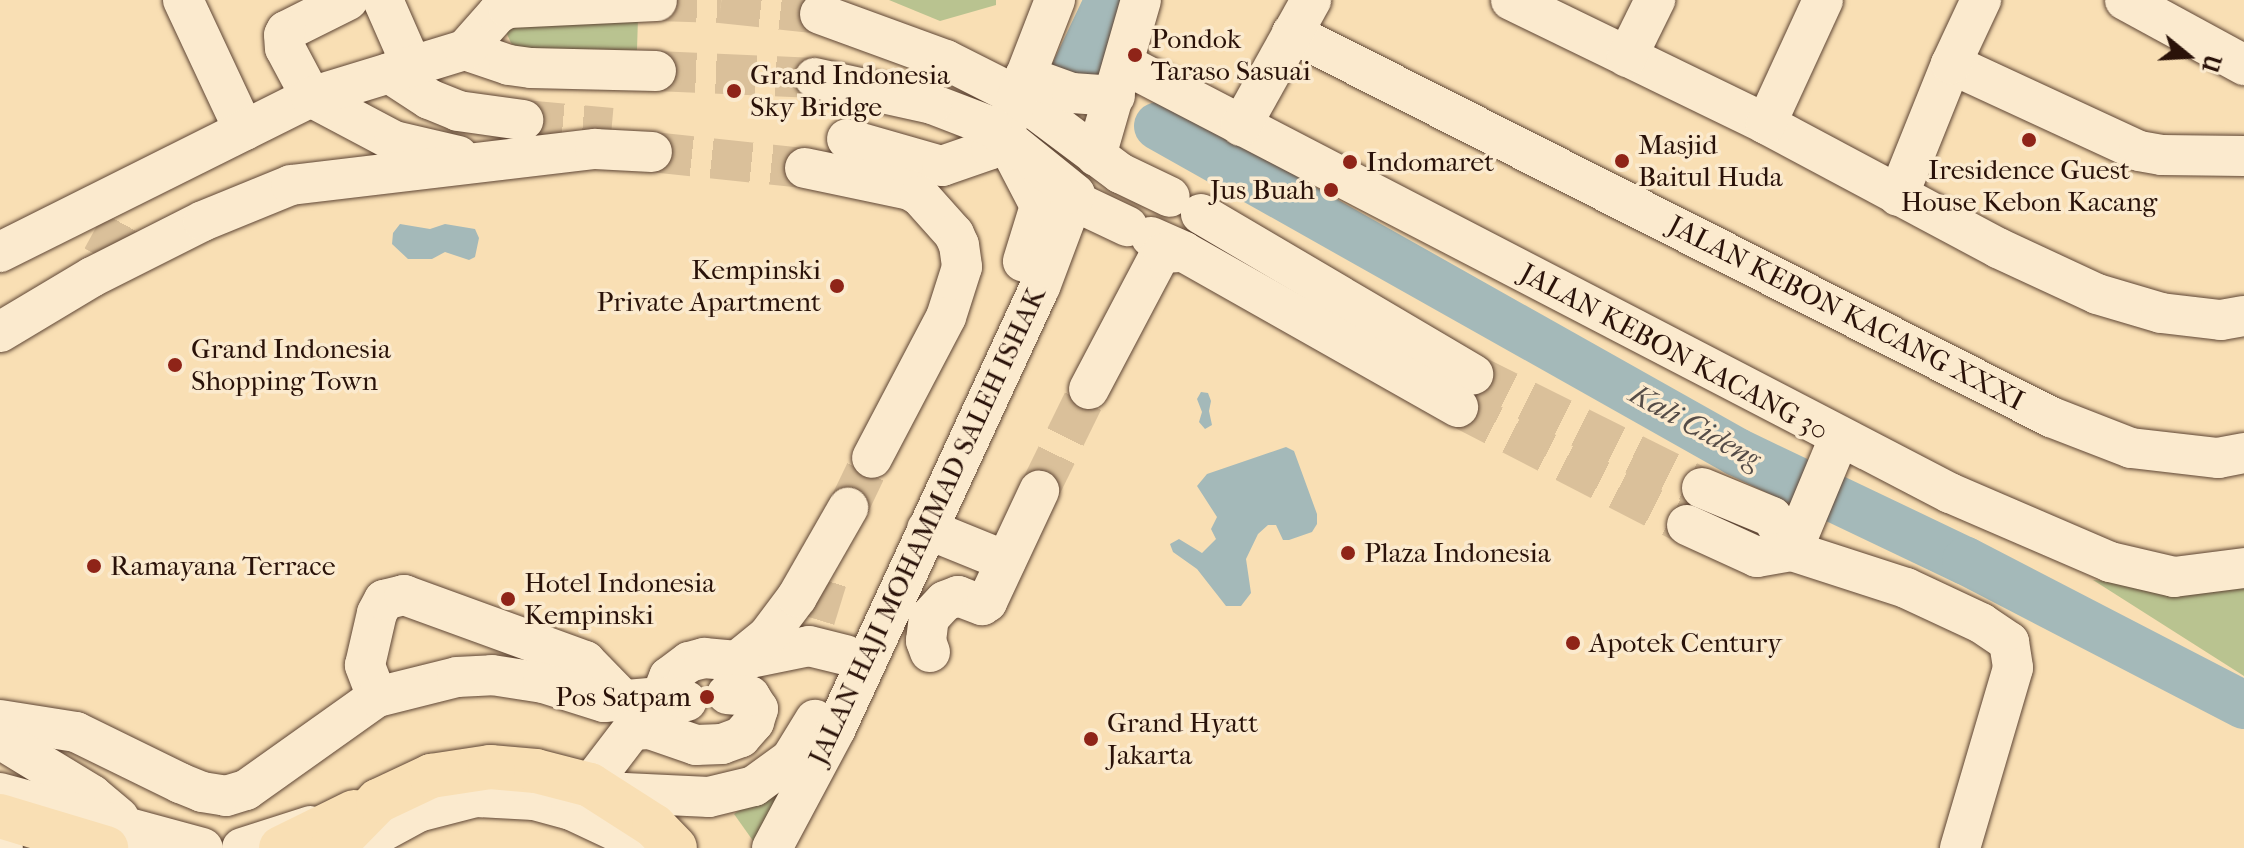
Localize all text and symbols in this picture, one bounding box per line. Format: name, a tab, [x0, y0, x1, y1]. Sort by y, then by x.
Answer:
north arrow	[2148, 16, 2228, 96]
place label: Pondok Taraso Sasuai	[1151, 22, 1311, 88]
marker: Pondok Taraso Sasuai	[1126, 46, 1144, 64]
text: U	[2196, 51, 2226, 76]
place label: Grand Indonesia Sky Bridge	[750, 58, 950, 124]
marker: Grand Indonesia Sky Bridge	[725, 82, 743, 100]
place label: Masjid Baitul Huda	[1638, 128, 1783, 194]
marker: Iresidence Guest House Kebon Kacang	[2020, 131, 2038, 149]
place label: Indomaret	[1366, 145, 1494, 179]
marker: Masjid Baitul Huda	[1613, 152, 1631, 170]
marker: Indomaret	[1341, 153, 1359, 171]
place label: Iresidence Guest House Kebon Kacang	[1901, 153, 2157, 219]
place label: Jus Buah	[1210, 173, 1315, 207]
marker: Jus Buah	[1322, 181, 1340, 199]
street label: JALAN KEBON KACANG XXXI	[1662, 208, 2030, 418]
place label: Kempinski Private Apartment	[596, 253, 821, 319]
street label: JALAN KEBON KACANG 30	[1514, 256, 1834, 448]
marker: Kempinski Private Apartment	[828, 277, 846, 295]
street label: JALAN HAJI MOHAMMAD SALEH ISHAK	[801, 282, 1053, 770]
place label: Grand Indonesia Shopping Town	[191, 332, 391, 398]
marker: Grand Indonesia Shopping Town	[166, 356, 184, 374]
water label: Kali Cideng	[1623, 376, 1767, 478]
place label: Plaza Indonesia	[1364, 536, 1551, 570]
marker: Plaza Indonesia	[1339, 544, 1357, 562]
place label: Ramayana Terrace	[110, 549, 336, 583]
marker: Ramayana Terrace	[85, 557, 103, 575]
place label: Hotel Indonesia Kempinski	[524, 566, 715, 632]
marker: Hotel Indonesia Kempinski	[499, 590, 517, 608]
place label: Apotek Century	[1589, 626, 1782, 660]
marker: Apotek Century	[1564, 634, 1582, 652]
place label: Pos Satpam	[555, 680, 691, 714]
marker: Pos Satpam	[698, 688, 716, 706]
place label: Grand Hyatt Jakarta	[1107, 706, 1258, 772]
marker: Grand Hyatt Jakarta	[1082, 730, 1100, 748]

